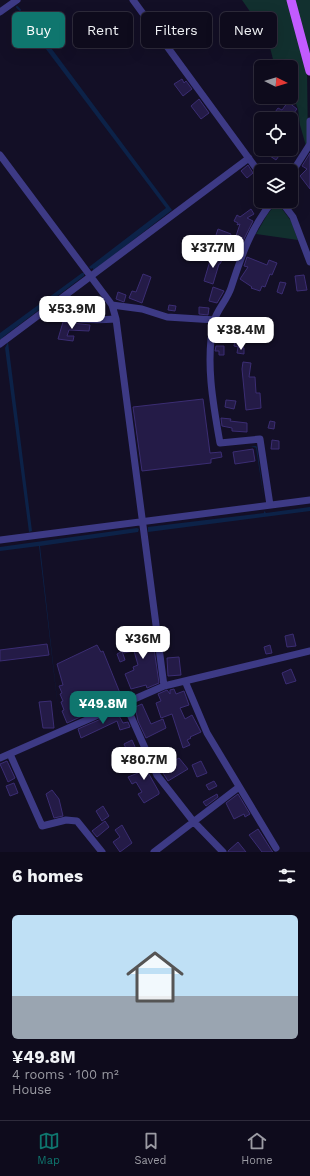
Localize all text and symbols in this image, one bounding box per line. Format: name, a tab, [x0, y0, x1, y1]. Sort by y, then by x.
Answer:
chip: Buy	[12, 12, 65, 48]
chip: Rent	[73, 12, 133, 48]
chip: Filters	[141, 12, 212, 48]
chip: New	[220, 12, 277, 48]
north arrow	[254, 60, 298, 104]
map controls	[254, 60, 298, 208]
button: locate	[254, 112, 298, 156]
button: layers	[254, 164, 298, 208]
pin: ¥37.7M	[180, 235, 246, 269]
text: ¥37.7M	[191, 240, 235, 255]
pin: ¥53.9M	[39, 296, 105, 330]
text: ¥53.9M	[48, 301, 96, 316]
pin: ¥38.4M	[208, 317, 274, 351]
text: ¥38.4M	[217, 322, 265, 337]
pin: ¥36M	[119, 626, 167, 660]
text: ¥36M	[125, 631, 161, 646]
pin: ¥49.8M	[70, 691, 136, 725]
text: ¥49.8M	[79, 696, 127, 711]
pin: ¥80.7M	[111, 747, 177, 781]
text: ¥80.7M	[120, 752, 168, 767]
icon: filters	[276, 865, 298, 887]
text: 6 homes	[12, 866, 83, 886]
icon: home	[119, 941, 191, 1013]
text: ¥49.8M	[12, 1047, 76, 1067]
text: 4 rooms · 100 m²	[12, 1067, 119, 1082]
text: House	[12, 1082, 52, 1097]
tab: Map	[37, 1130, 60, 1167]
tab: Saved	[135, 1130, 166, 1167]
tab: Home	[241, 1130, 273, 1167]

